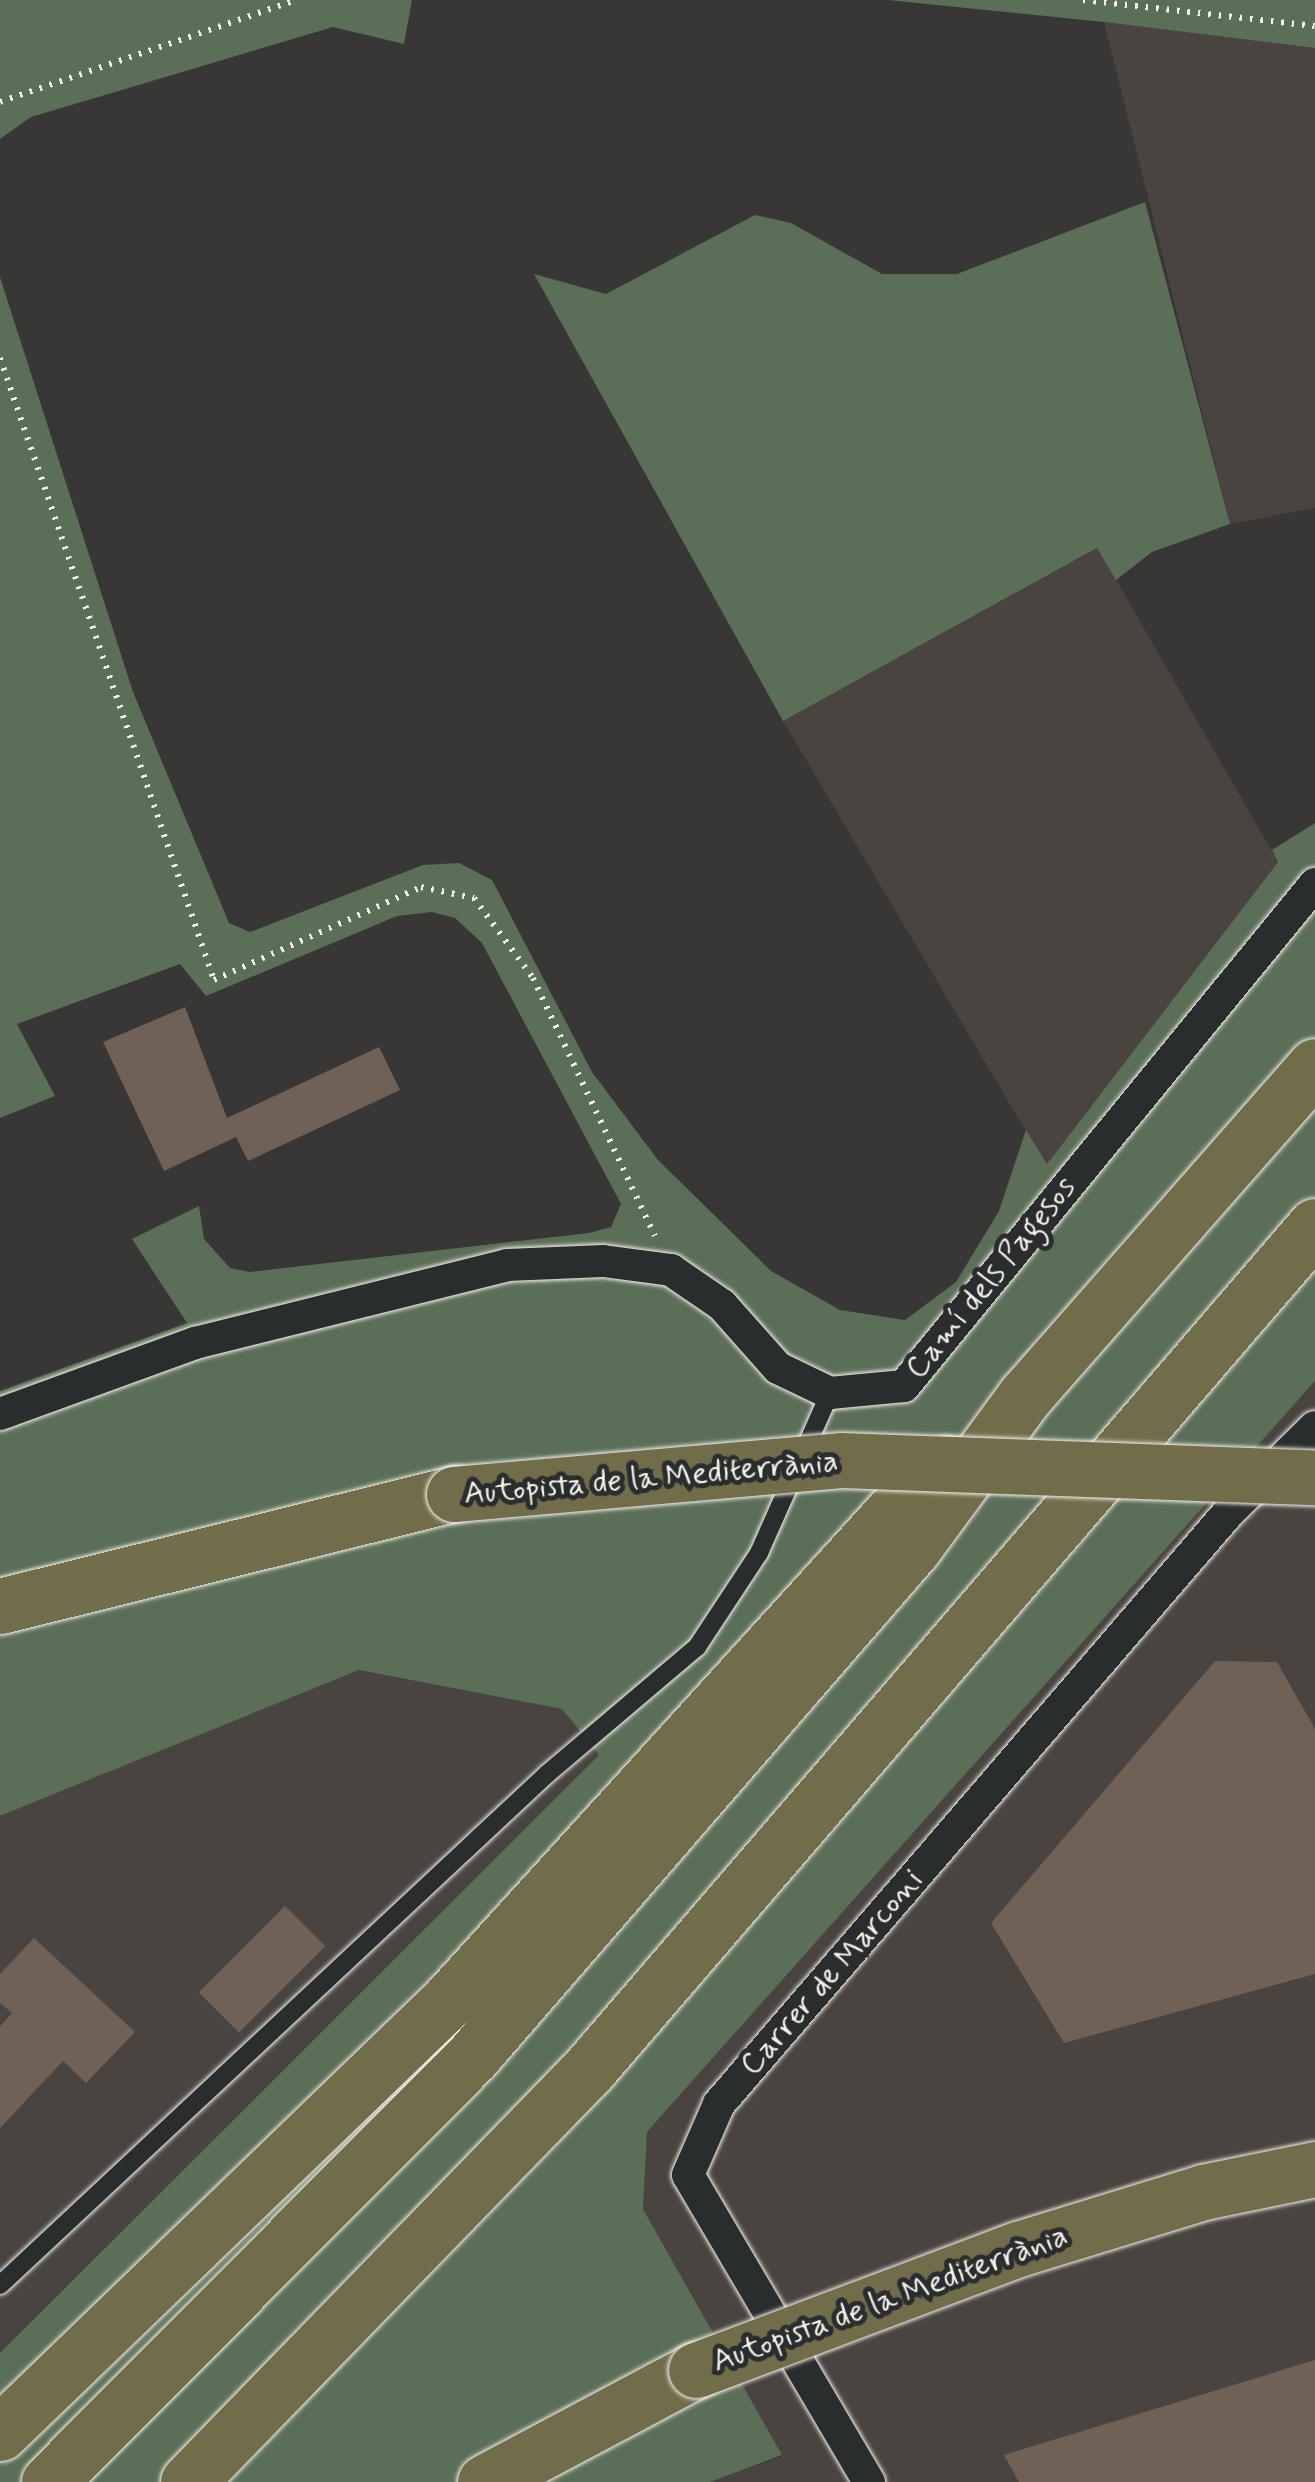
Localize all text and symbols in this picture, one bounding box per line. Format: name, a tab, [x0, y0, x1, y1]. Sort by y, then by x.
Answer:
street label: Camí dels Pagesos	[898, 1169, 1084, 1387]
street label: Autopista de la Mediterrània	[460, 1442, 842, 1514]
street label: Carrer de Marconi	[736, 1866, 928, 2080]
street label: Autopista de la Mediterrània	[705, 2216, 1075, 2382]

